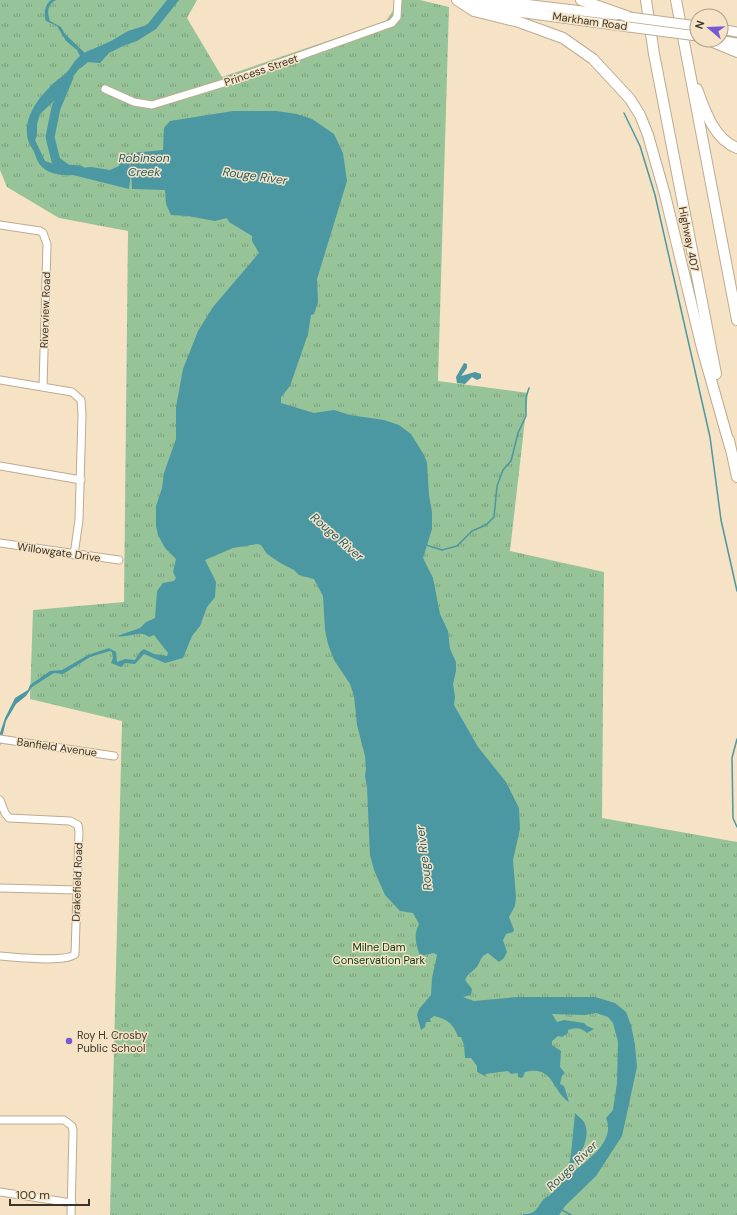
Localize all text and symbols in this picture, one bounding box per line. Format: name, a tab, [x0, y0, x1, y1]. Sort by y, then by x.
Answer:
north arrow	[689, 8, 729, 48]
street label: Markham Road	[552, 9, 628, 33]
text: N	[692, 19, 707, 31]
street label: Princess Street	[222, 51, 300, 89]
water label: Robinson Creek	[118, 150, 170, 180]
water label: Rouge River	[222, 164, 289, 189]
street label: Highway 407	[676, 205, 702, 273]
street label: Riverview Road	[37, 271, 53, 348]
water label: Rouge River	[307, 510, 367, 565]
street label: Willowgate Drive	[16, 539, 102, 565]
street label: Banfield Avenue	[16, 734, 98, 760]
water label: Rouge River	[412, 824, 436, 891]
street label: Drakefield Road	[69, 842, 85, 922]
park label: Milne Dam Conservation Park	[333, 940, 426, 967]
place label: Roy H. Crosby Public School	[77, 1028, 147, 1055]
marker: Roy H. Crosby Public School	[64, 1036, 74, 1046]
water label: Rouge River	[543, 1137, 601, 1194]
scale bar	[10, 1181, 89, 1207]
text: 100 m	[16, 1187, 50, 1203]

